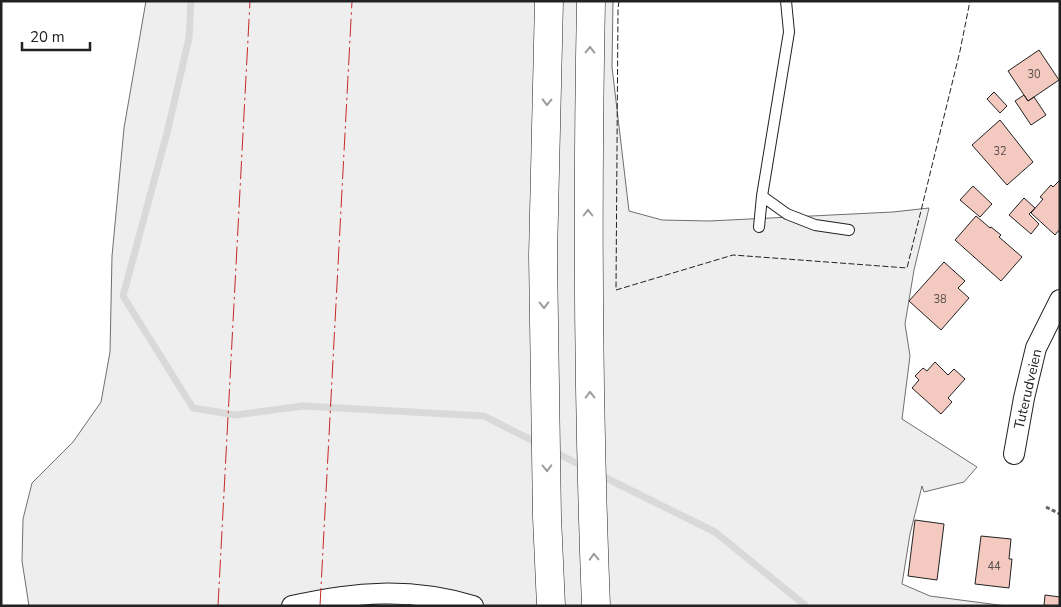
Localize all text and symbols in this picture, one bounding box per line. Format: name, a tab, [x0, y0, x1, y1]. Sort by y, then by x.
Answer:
scale bar	[22, 20, 90, 52]
text: 20 m	[30, 27, 65, 47]
one-way arrow	[585, 46, 595, 54]
house number: 30	[1027, 67, 1041, 82]
one-way arrow	[542, 99, 552, 107]
house number: 32	[993, 144, 1007, 159]
one-way arrow	[583, 208, 593, 216]
house number: 38	[933, 292, 947, 307]
one-way arrow	[539, 302, 549, 309]
street label: Tuterudveien	[1010, 347, 1046, 431]
one-way arrow	[585, 390, 595, 398]
one-way arrow	[542, 464, 552, 472]
one-way arrow	[588, 553, 599, 561]
house number: 44	[987, 559, 1001, 574]

